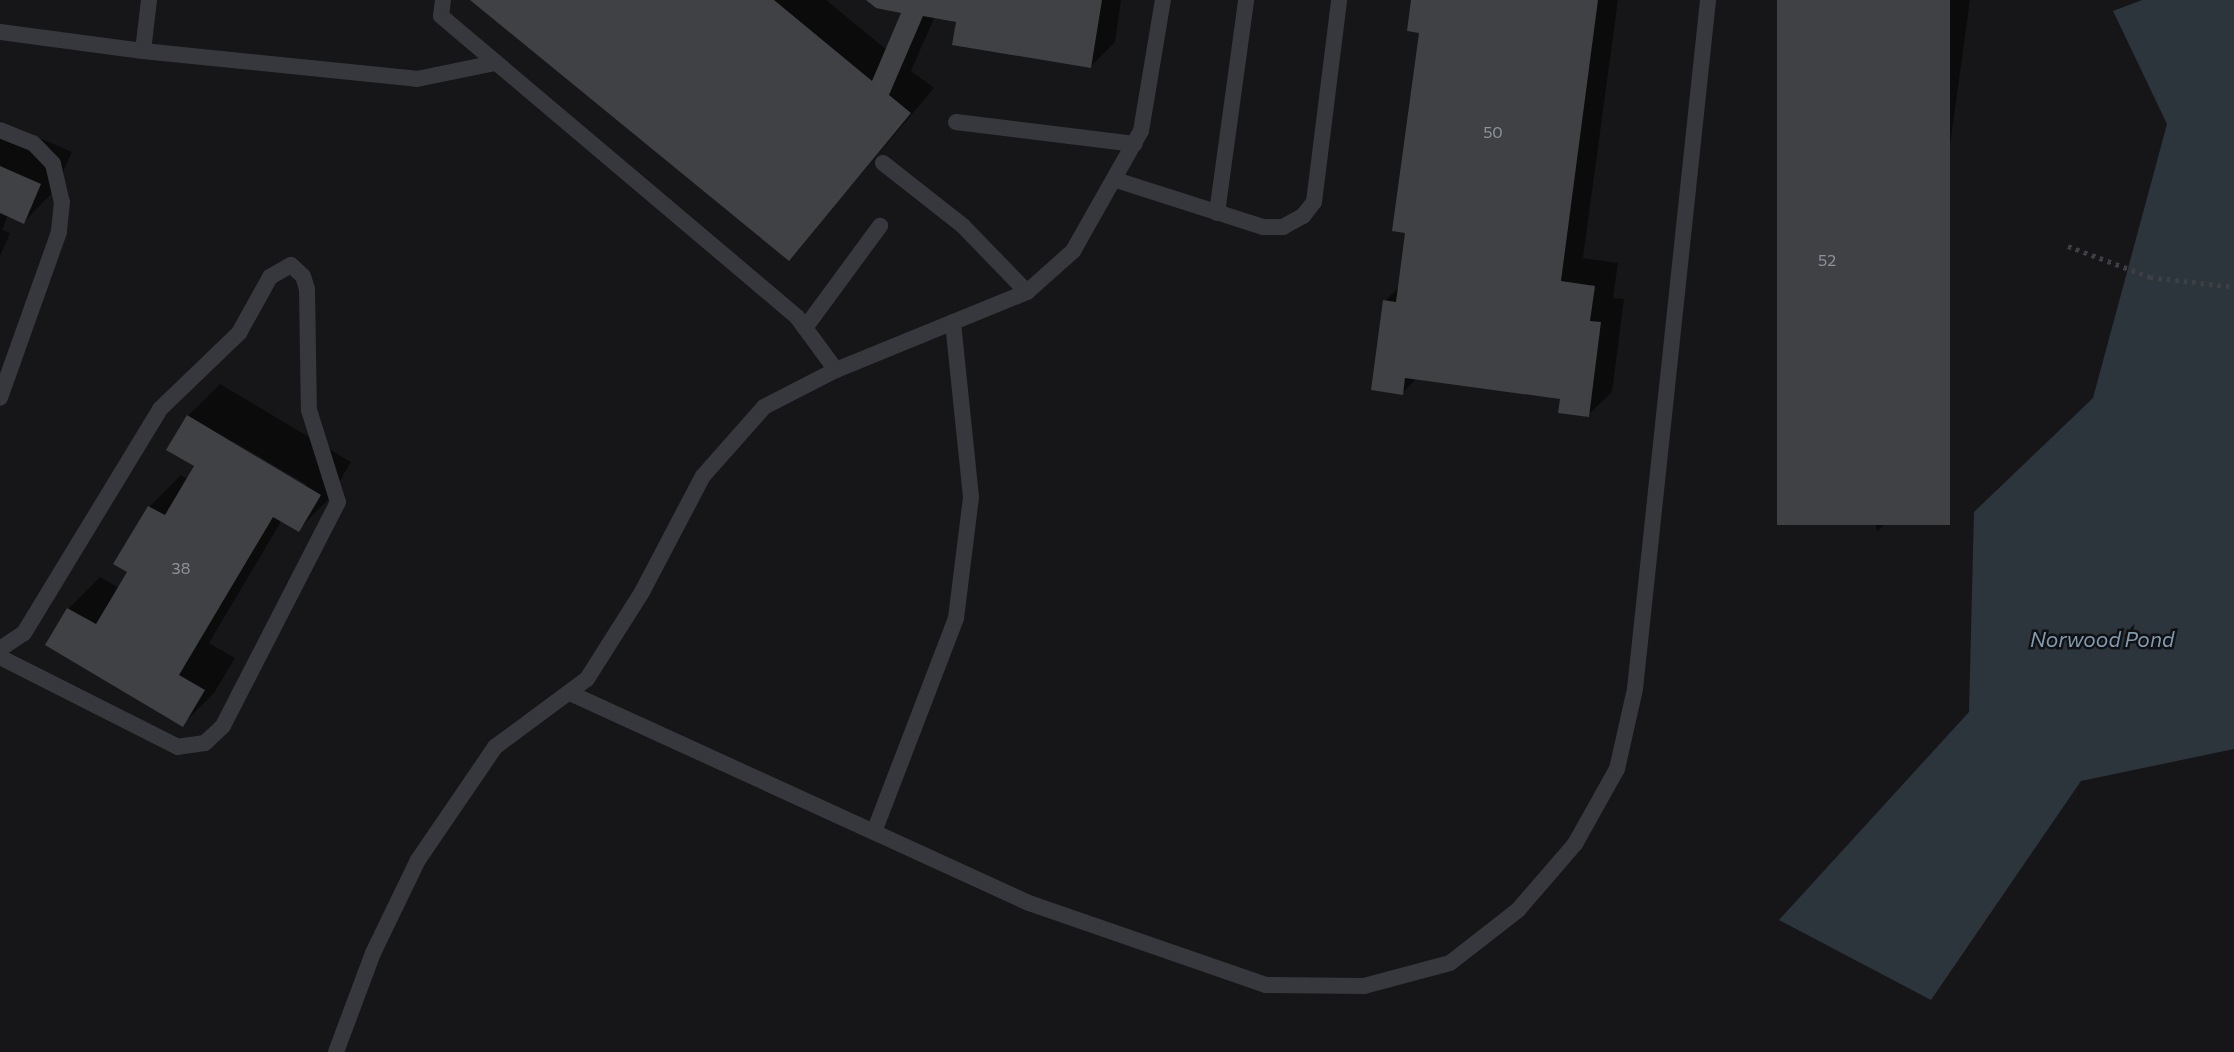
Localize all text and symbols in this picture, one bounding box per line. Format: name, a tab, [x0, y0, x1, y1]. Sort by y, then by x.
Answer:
house number: 50	[1483, 122, 1503, 142]
house number: 52	[1818, 250, 1836, 270]
house number: 38	[172, 558, 190, 578]
water label: Norwood Pond	[2030, 626, 2174, 652]

